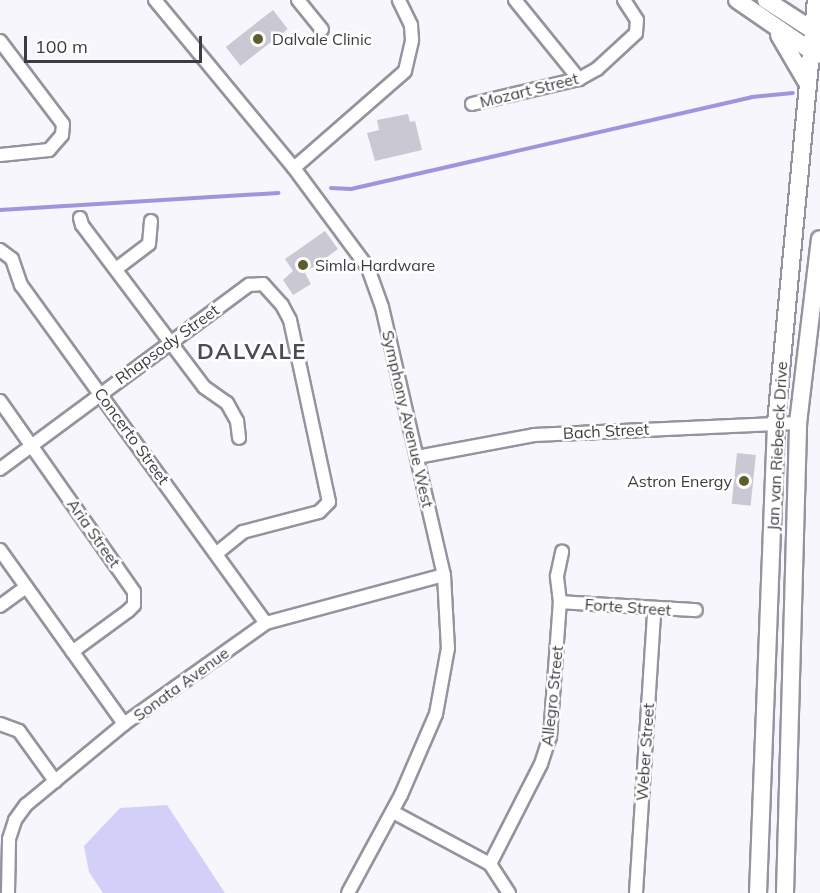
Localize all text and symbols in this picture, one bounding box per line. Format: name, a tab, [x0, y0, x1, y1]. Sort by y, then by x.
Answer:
scale bar	[27, 24, 206, 62]
place label: Dalvale Clinic	[272, 29, 372, 49]
marker: Dalvale Clinic	[249, 30, 267, 48]
text: 100 m	[35, 35, 88, 58]
street label: Mozart Street	[478, 68, 580, 112]
place label: Simla Hardware	[315, 255, 435, 275]
marker: Simla Hardware	[296, 258, 310, 272]
street label: Rhapsody Street	[112, 300, 222, 388]
street label: Symphony Avenue West	[378, 328, 438, 510]
district label: DALVALE	[197, 339, 307, 365]
street label: Jan van Riebeeck Drive	[763, 361, 791, 531]
street label: Concerto Street	[91, 384, 173, 488]
street label: Bach Street	[562, 419, 650, 443]
place label: Astron Energy	[627, 471, 732, 491]
marker: Astron Energy	[737, 474, 751, 488]
street label: Aria Street	[63, 495, 125, 571]
street label: Forte Street	[584, 594, 672, 620]
street label: Sonata Avenue	[130, 643, 232, 725]
street label: Allegro Street	[537, 645, 567, 747]
street label: Weber Street	[632, 702, 658, 802]

